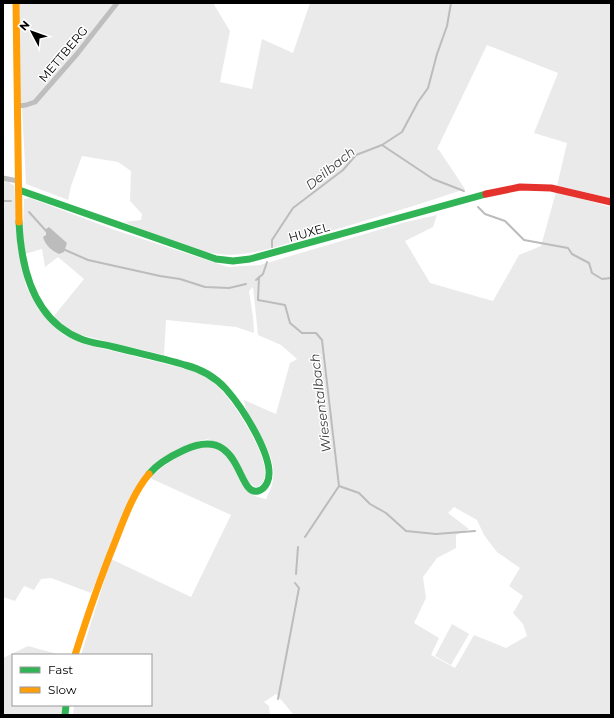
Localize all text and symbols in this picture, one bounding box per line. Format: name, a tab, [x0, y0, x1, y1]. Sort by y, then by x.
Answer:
north arrow	[12, 12, 52, 52]
text: N	[16, 17, 33, 33]
street label: METTBERG	[35, 23, 91, 85]
water label: Deilbach	[302, 143, 358, 193]
street label: HUXEL	[287, 219, 331, 245]
water label: Wiesentalbach	[306, 353, 334, 453]
legend	[12, 654, 152, 706]
text: Fast	[48, 662, 73, 677]
text: Slow	[48, 682, 77, 697]

